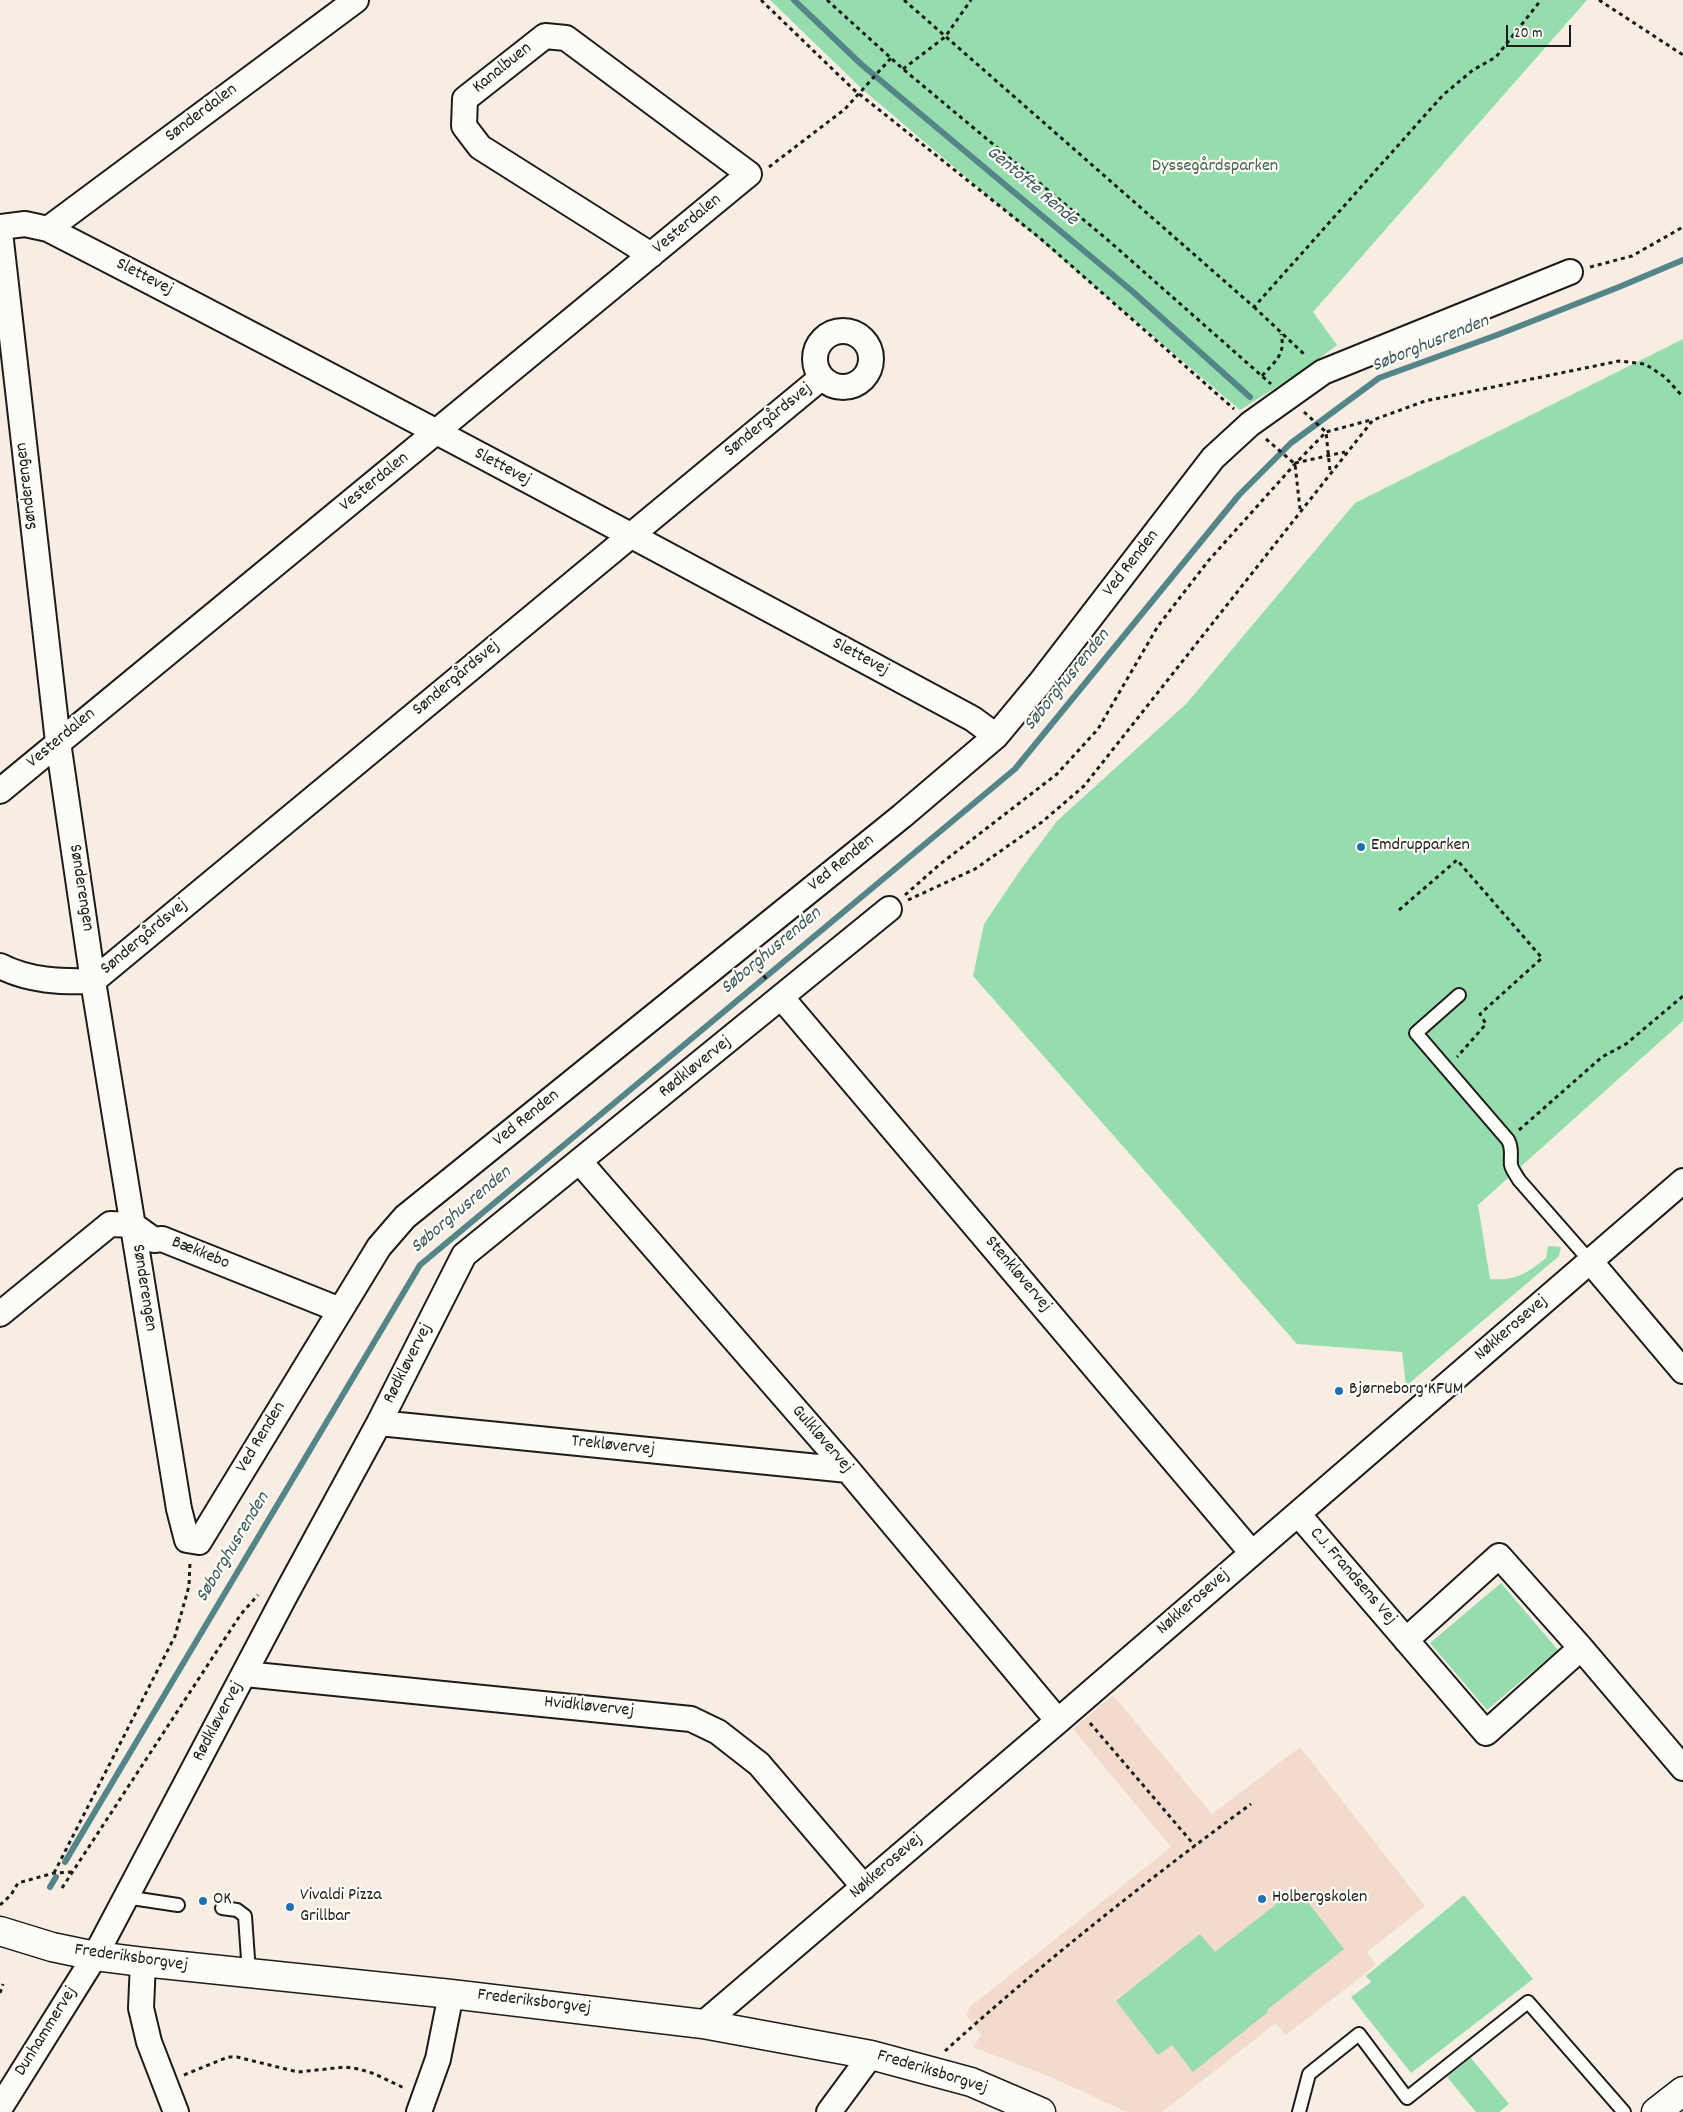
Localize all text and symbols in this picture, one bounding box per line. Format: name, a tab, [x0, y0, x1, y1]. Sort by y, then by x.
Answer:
scale bar	[1508, 15, 1573, 47]
text: 20 m	[1514, 23, 1542, 45]
street label: Kanalbuen	[469, 39, 537, 99]
street label: Sønderdalen	[162, 80, 242, 148]
water label: Gentofte Rende	[981, 142, 1081, 232]
park label: Dyssegårdsparken	[1152, 157, 1278, 179]
street label: Vesterdalen	[649, 190, 727, 260]
street label: Slettevej	[112, 254, 176, 302]
water label: Søborghusrenden	[1369, 311, 1493, 379]
street label: Søndergårdsvej	[721, 379, 817, 463]
street label: Sønderengen	[12, 441, 44, 531]
street label: Slettevej	[470, 444, 534, 492]
street label: Vesterdalen	[336, 449, 414, 517]
street label: Ved Renden	[1099, 526, 1165, 602]
water label: Søborghusrenden	[1020, 626, 1116, 736]
street label: Slettevej	[828, 634, 892, 682]
street label: Søndergårdsvej	[409, 636, 505, 722]
street label: Vesterdalen	[23, 704, 101, 774]
street label: Ved Renden	[805, 831, 879, 897]
place label: Emdrupparken	[1371, 836, 1470, 858]
marker: Emdrupparken	[1355, 841, 1367, 853]
street label: Sønderengen	[62, 843, 98, 933]
street label: Søndergårdsvej	[97, 895, 193, 981]
water label: Søborghusrenden	[717, 903, 827, 1001]
street label: Rødkløvervej	[655, 1032, 737, 1104]
street label: Ved Renden	[490, 1086, 564, 1152]
water label: Søborghusrenden	[407, 1162, 517, 1260]
street label: Bækkebo	[168, 1233, 232, 1275]
street label: Stenkløvervej	[979, 1233, 1055, 1317]
street label: Sønderengen	[125, 1243, 161, 1333]
street label: Nøkkerosevej	[1471, 1291, 1553, 1367]
street label: Rødkløvervej	[380, 1320, 438, 1408]
place label: Bjørneborg KFUM	[1349, 1380, 1463, 1402]
marker: Bjørneborg KFUM	[1333, 1385, 1345, 1397]
street label: Ved Renden	[232, 1399, 292, 1477]
street label: Gulkløvervej	[786, 1402, 856, 1478]
street label: Trekløvervej	[570, 1432, 656, 1462]
water label: Søborghusrenden	[192, 1489, 276, 1607]
street label: C.J. Frandsens Vej	[1304, 1524, 1400, 1630]
street label: Nøkkerosevej	[1153, 1565, 1235, 1641]
street label: Rødkløvervej	[189, 1678, 249, 1766]
street label: Hvidkløvervej	[543, 1693, 635, 1723]
street label: Nøkkerosevej	[846, 1829, 928, 1905]
place label: Vivaldi Pizza Grillbar	[300, 1886, 382, 1928]
place label: Holbergskolen	[1272, 1888, 1367, 1910]
place label: OK	[213, 1890, 232, 1912]
marker: Holbergskolen	[1256, 1893, 1268, 1905]
marker: OK	[197, 1895, 209, 1907]
marker: Vivaldi Pizza Grillbar	[284, 1901, 296, 1913]
street label: Frederiksborgvej	[73, 1940, 189, 1978]
street label: Dunhammervej	[11, 1983, 83, 2081]
street label: Frederiksborgvej	[476, 1985, 592, 2021]
street label: Frederiksborgvej	[874, 2046, 990, 2100]

